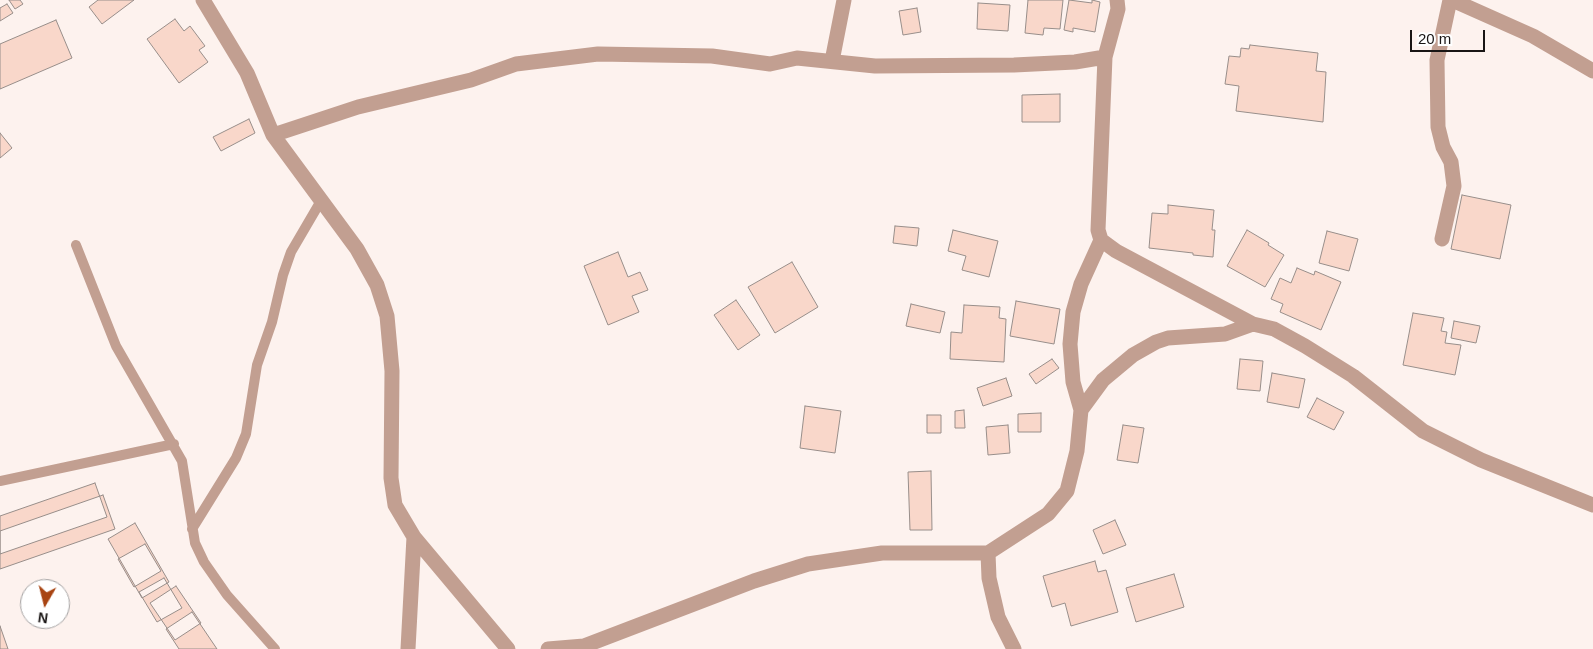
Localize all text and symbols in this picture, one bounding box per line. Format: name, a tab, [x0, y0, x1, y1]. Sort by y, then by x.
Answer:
scale bar	[1413, 20, 1488, 52]
text: 20 m	[1418, 30, 1451, 47]
north arrow	[20, 579, 70, 629]
text: N	[37, 609, 49, 626]

